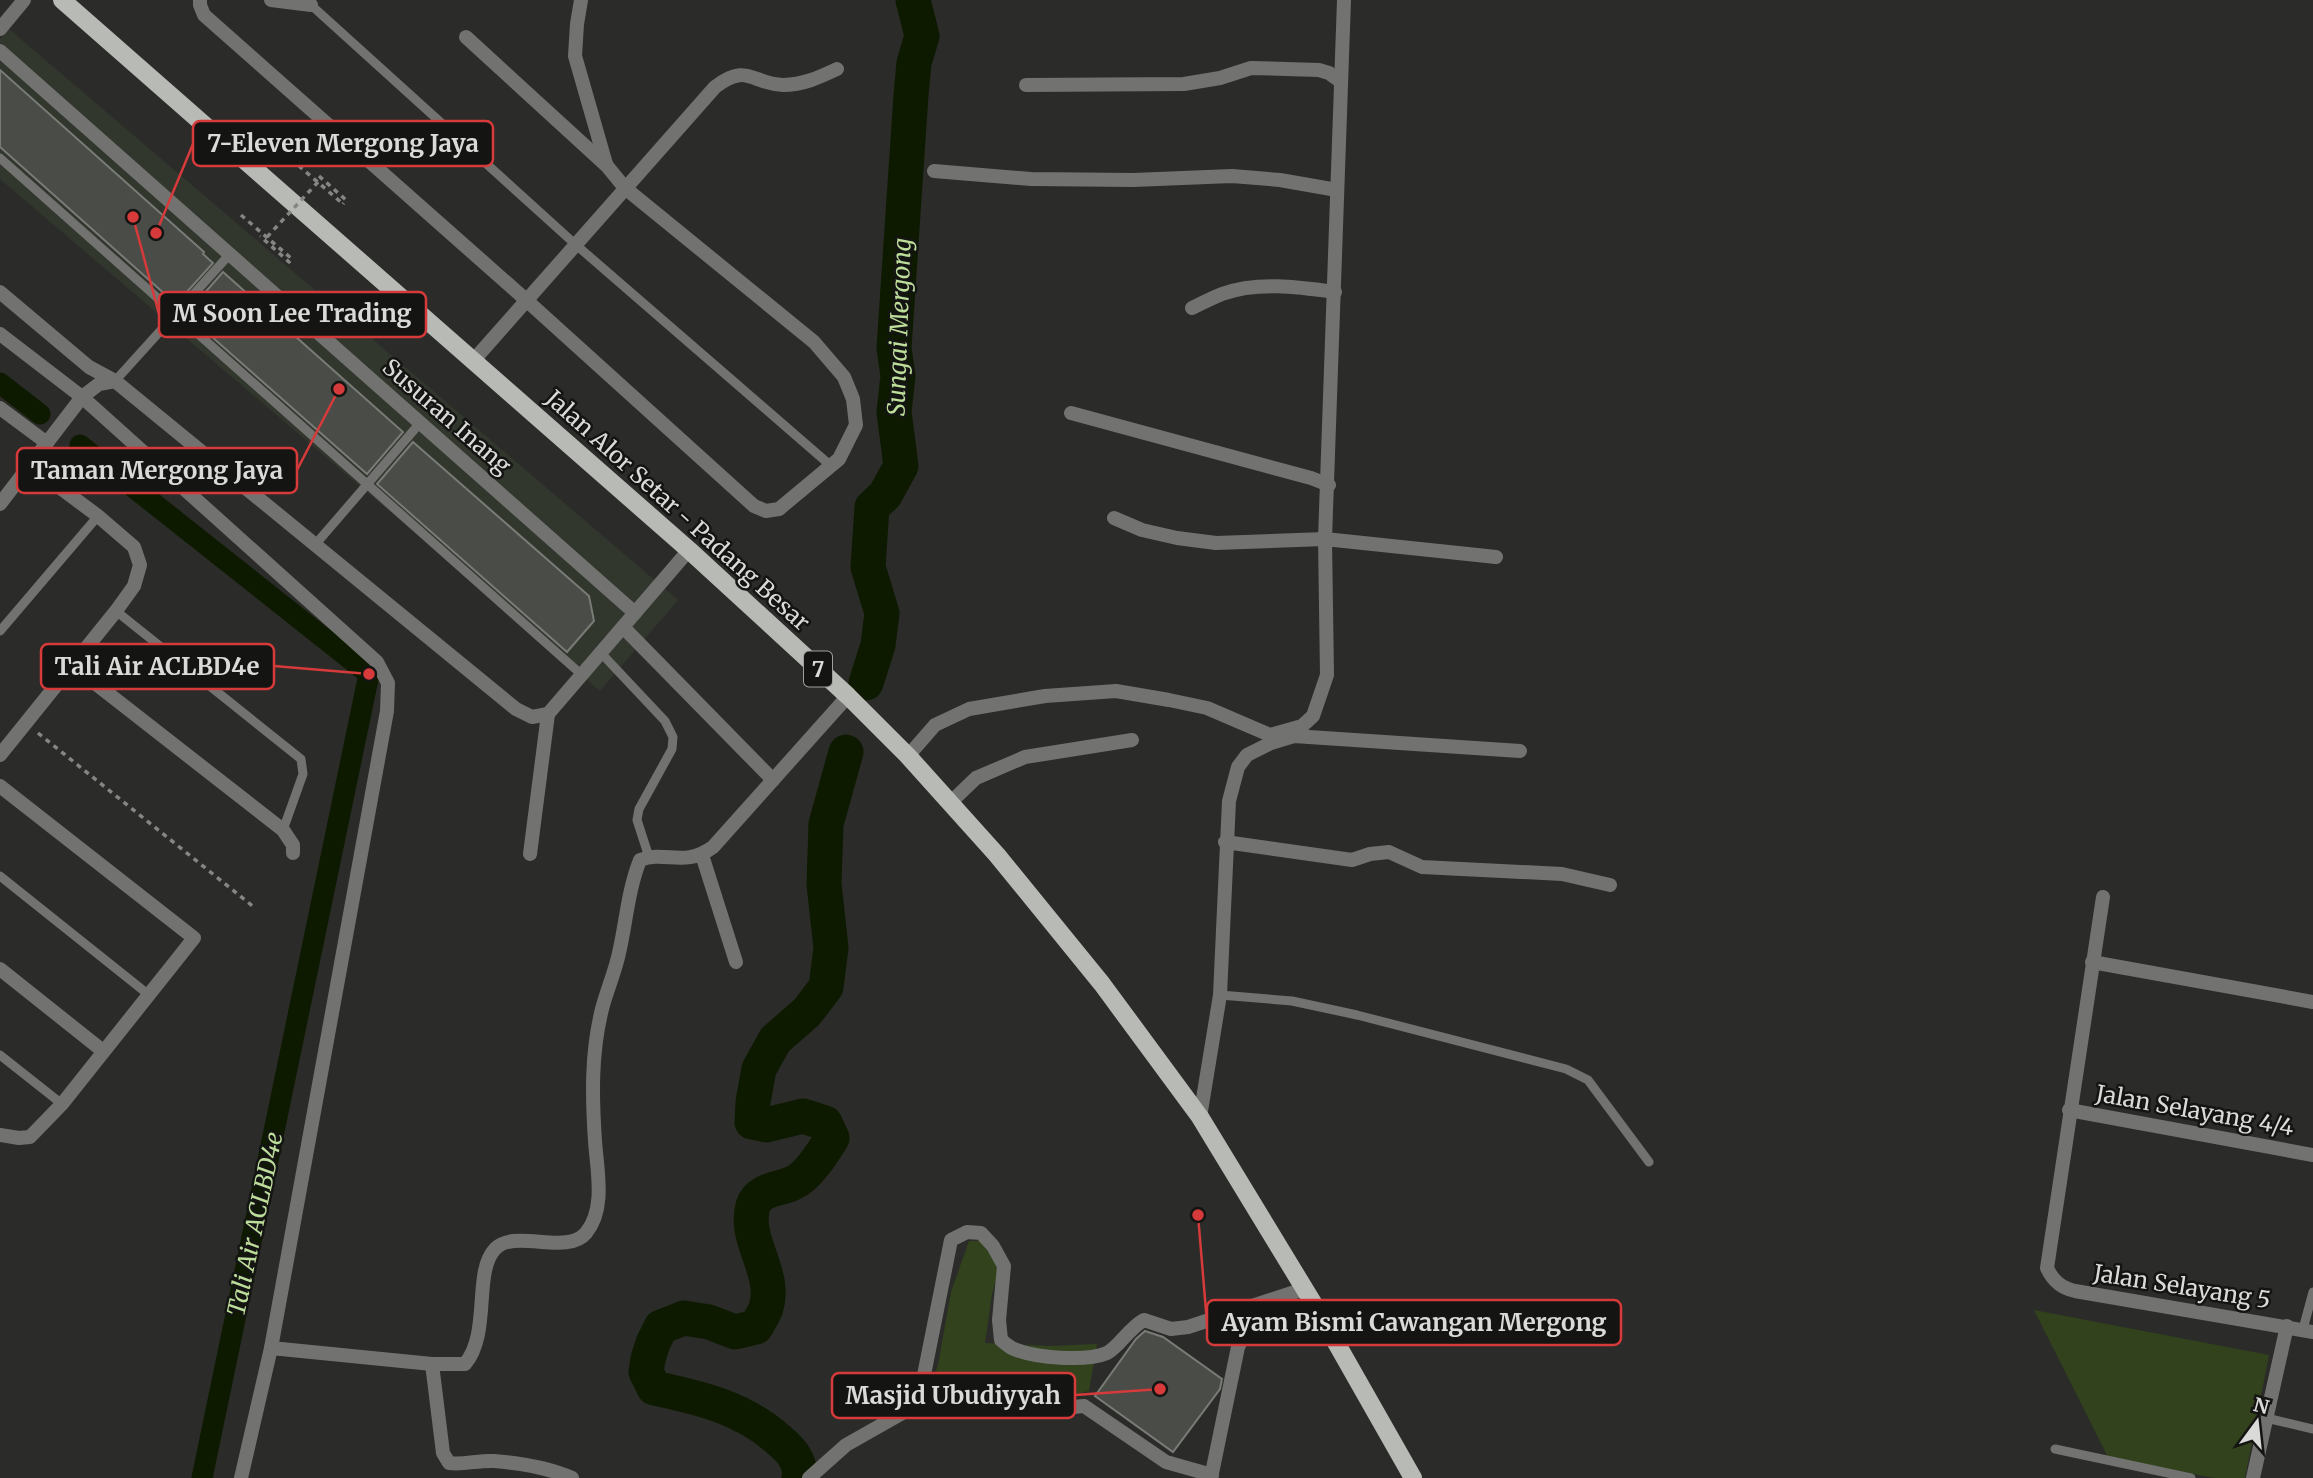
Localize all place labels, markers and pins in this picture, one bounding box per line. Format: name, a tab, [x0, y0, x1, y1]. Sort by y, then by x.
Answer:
callout: 7-Eleven Mergong Jaya	[193, 121, 493, 166]
callout: M Soon Lee Trading	[159, 292, 426, 337]
callout: Taman Mergong Jaya	[17, 448, 297, 493]
callout: Tali Air ACLBD4e	[41, 644, 274, 689]
callout: Ayam Bismi Cawangan Mergong	[1207, 1300, 1621, 1345]
callout: Masjid Ubudiyyah	[832, 1373, 1075, 1418]

